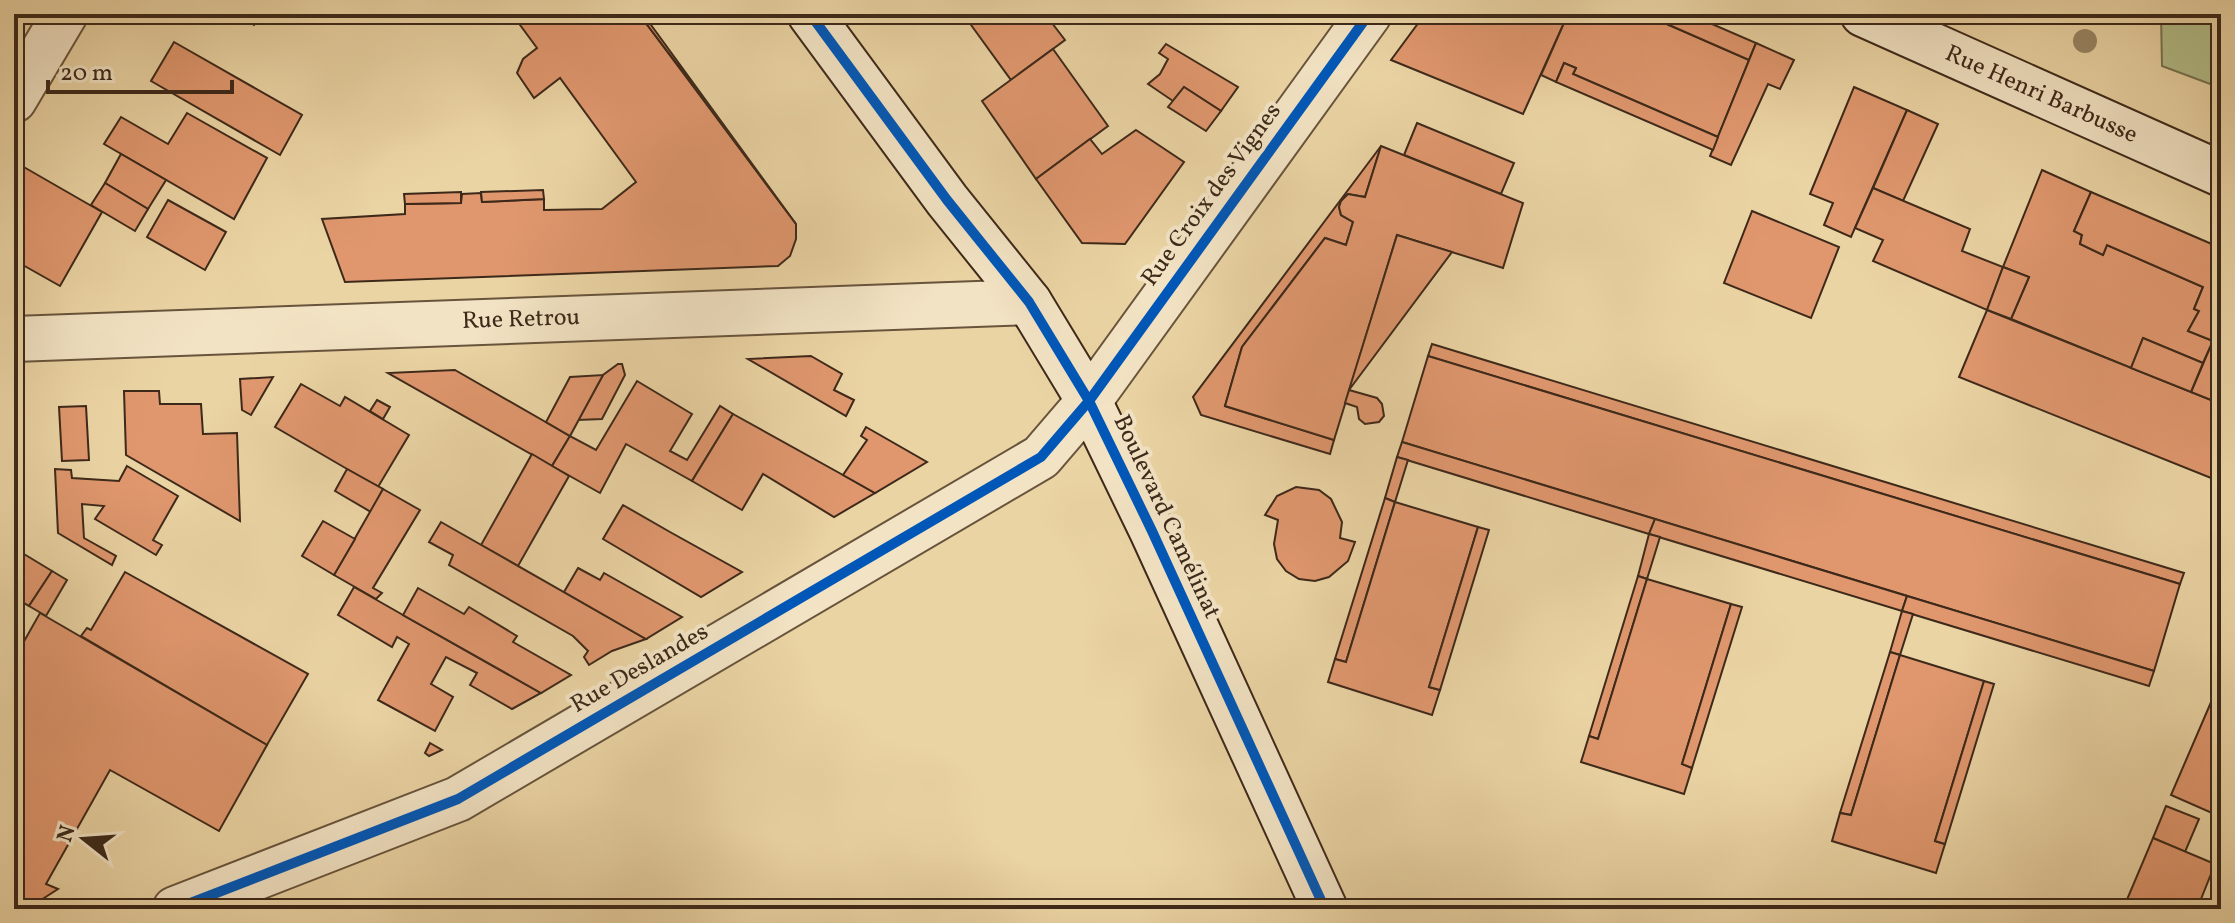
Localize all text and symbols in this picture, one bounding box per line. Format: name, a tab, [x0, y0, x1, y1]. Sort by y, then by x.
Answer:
street label: Rue Henri Barbusse	[1939, 37, 2143, 153]
scale bar	[48, 44, 232, 94]
text: 20 m	[60, 57, 113, 91]
street label: Rue Croix des Vignes	[1134, 96, 1290, 294]
street label: Rue Retrou	[461, 301, 581, 339]
street label: Boulevard Camélinat	[1104, 409, 1228, 625]
street label: Rue Deslandes	[565, 616, 715, 722]
north arrow	[44, 799, 124, 879]
text: N	[50, 822, 84, 846]

